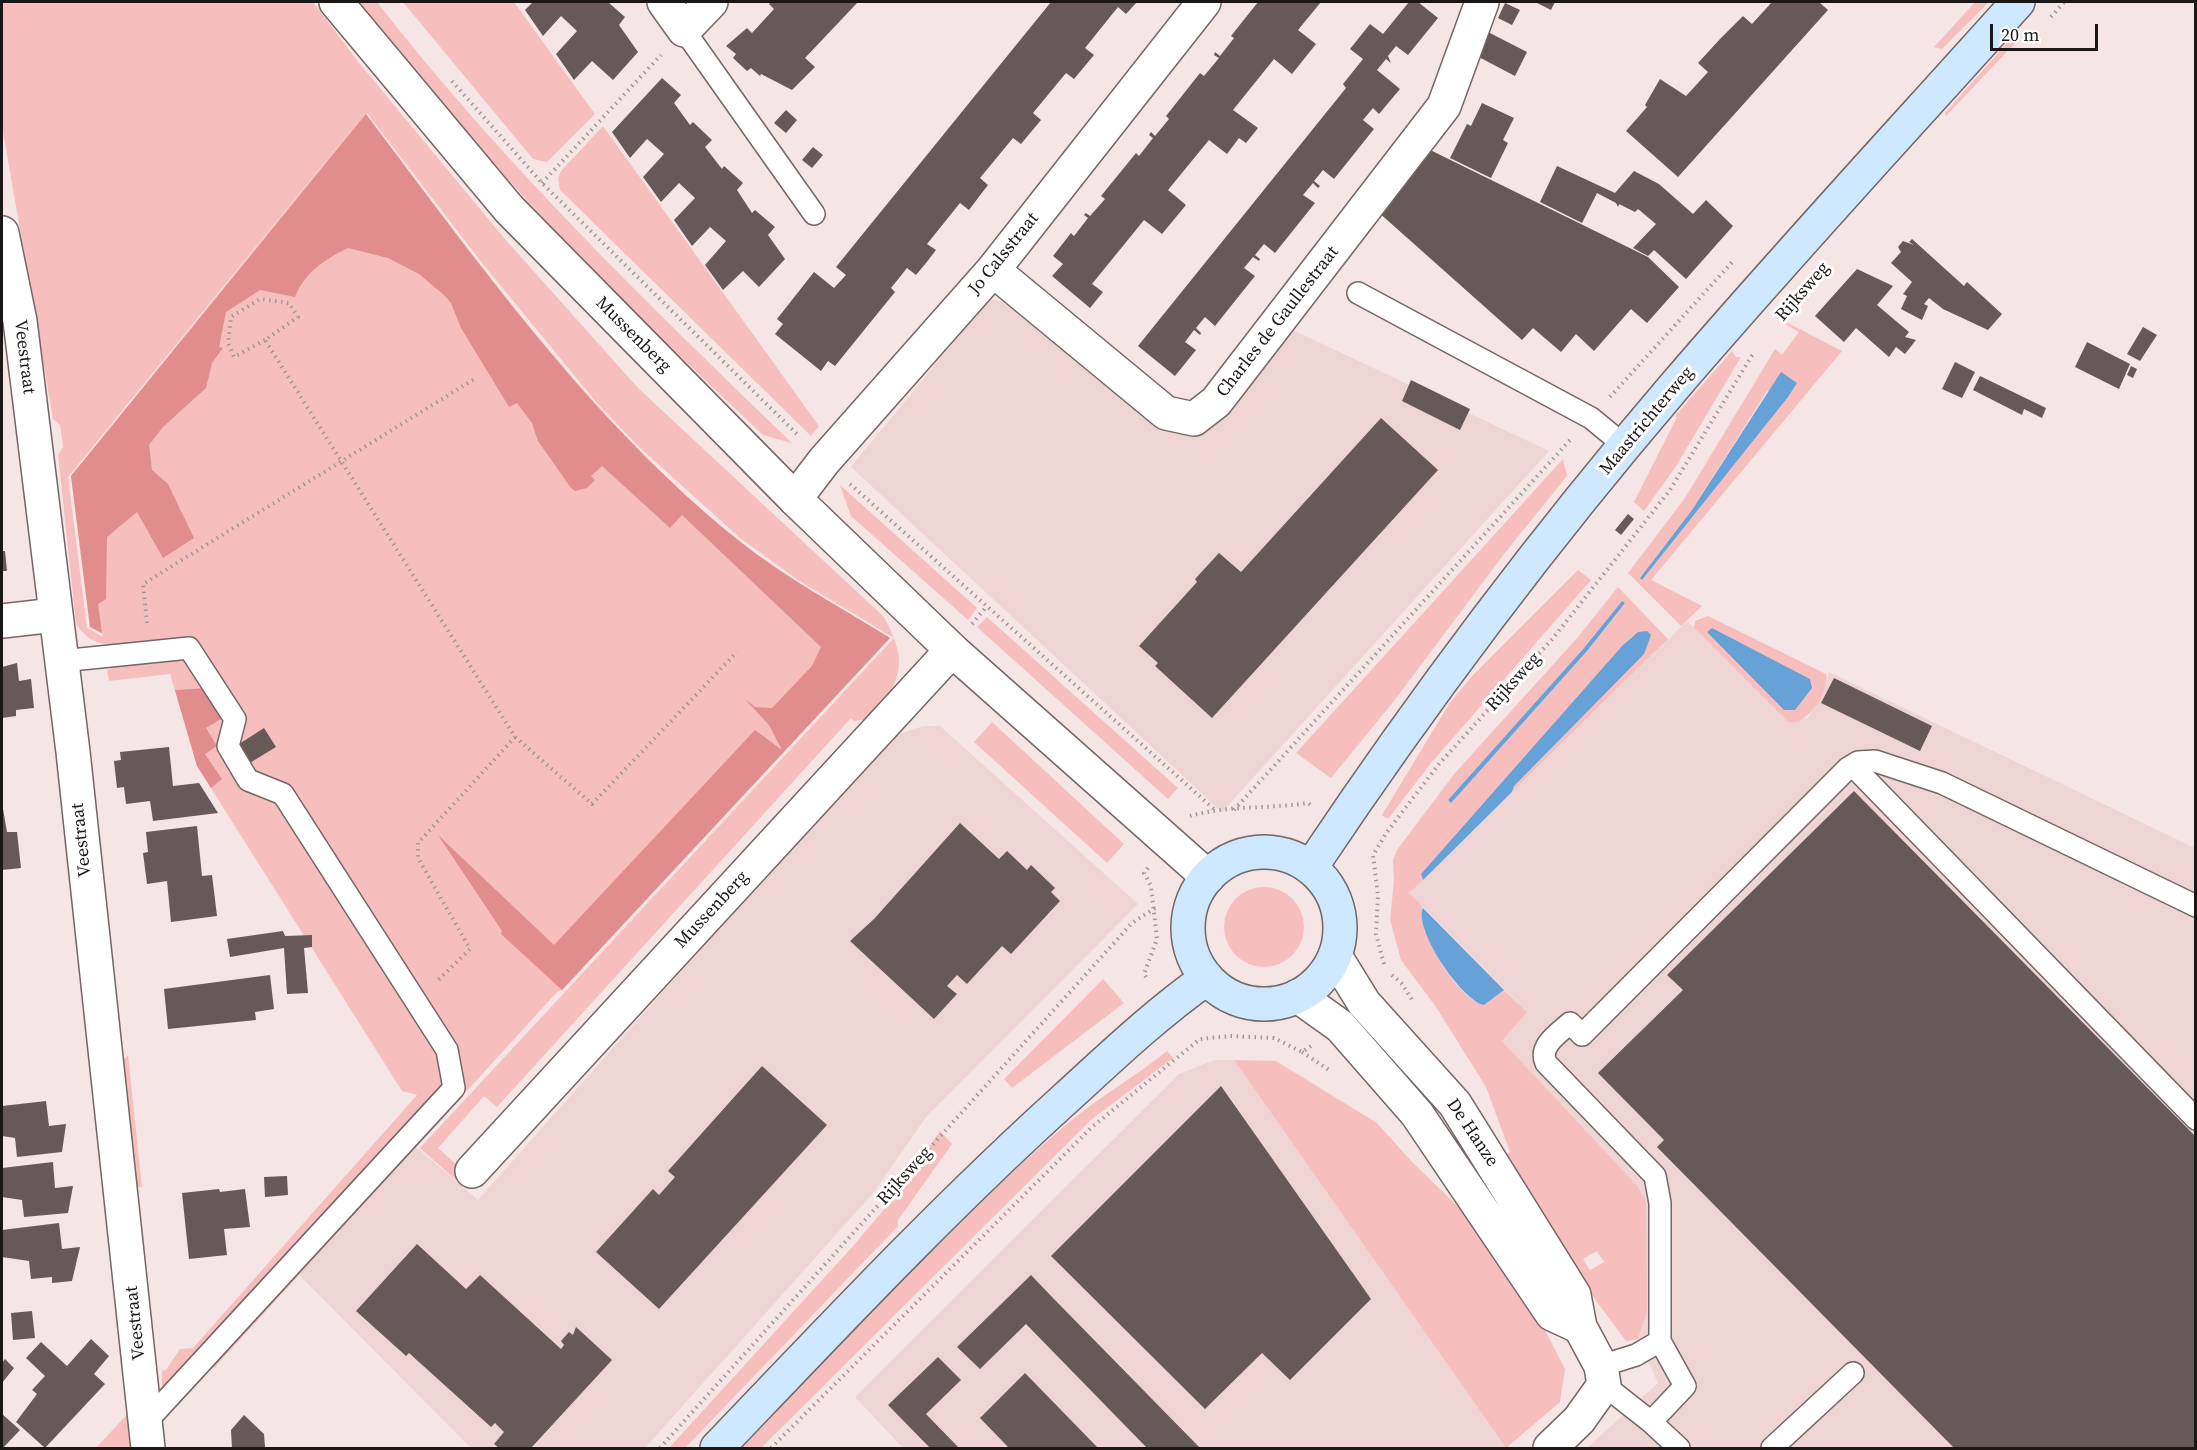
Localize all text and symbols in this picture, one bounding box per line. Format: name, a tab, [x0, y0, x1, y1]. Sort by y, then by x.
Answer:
scale bar	[1993, 12, 2101, 50]
text: 20 m	[2001, 22, 2039, 47]
street label: Jo Calsstraat	[964, 209, 1044, 299]
street label: Charles de Gaullestraat	[1212, 242, 1344, 402]
street label: Rijksweg	[1771, 258, 1835, 326]
street label: Mussenberg	[591, 293, 675, 377]
street label: Veestraat	[9, 319, 39, 395]
street label: Maastrichterweg	[1595, 362, 1699, 480]
street label: Rijksweg	[1482, 648, 1546, 716]
street label: Veestraat	[67, 802, 97, 878]
street label: Mussenberg	[671, 867, 753, 953]
street label: De Hanze	[1441, 1095, 1503, 1171]
street label: Rijksweg	[873, 1142, 937, 1210]
street label: Veestraat	[121, 1285, 151, 1361]

